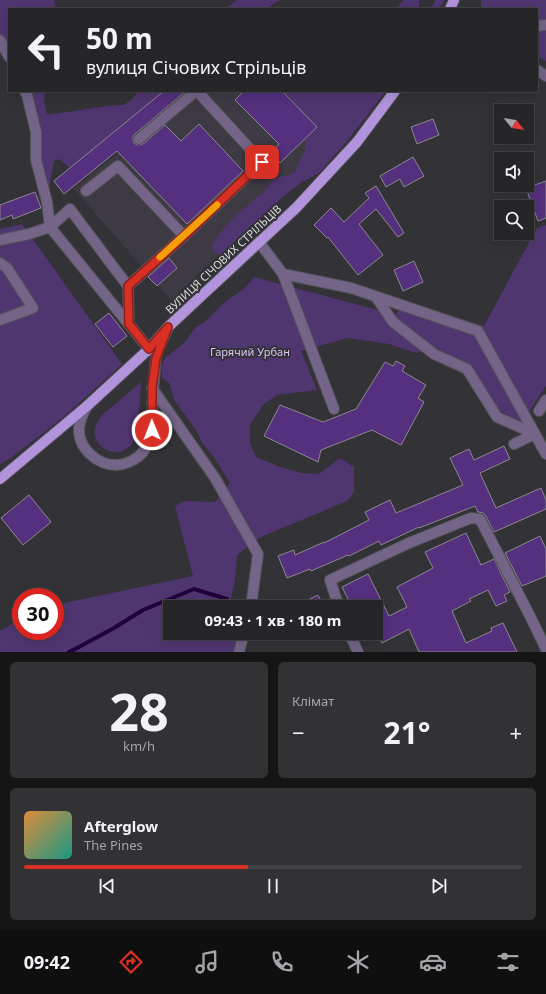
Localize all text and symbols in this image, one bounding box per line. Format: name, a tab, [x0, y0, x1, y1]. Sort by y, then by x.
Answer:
text: 50 m	[86, 19, 153, 57]
icon: left	[20, 24, 72, 76]
text: вулиця Січових Стрільців	[86, 55, 306, 79]
north arrow	[494, 104, 534, 144]
map controls	[494, 104, 534, 240]
pin	[245, 145, 279, 179]
icon: arrive	[251, 151, 273, 173]
button: sound	[494, 152, 534, 192]
button: search	[494, 200, 534, 240]
street label: ВУЛИЦЯ СІЧОВИХ СТРІЛЬЦІВ	[162, 201, 284, 317]
park label: Гарячий Урбан	[210, 344, 290, 359]
position arrow	[131, 409, 173, 451]
speed limit sign: 30	[12, 588, 64, 640]
text: 09:43 · 1 хв · 180 m	[205, 610, 341, 630]
text: 28	[109, 675, 169, 746]
text: Клімат	[292, 692, 334, 710]
text: 21°	[383, 712, 431, 753]
text: −	[292, 717, 305, 747]
text: +	[509, 717, 522, 747]
text: km/h	[123, 737, 155, 755]
text: Afterglow	[84, 816, 158, 836]
text: The Pines	[84, 836, 143, 854]
icon: previous	[96, 875, 118, 897]
icon: pause	[262, 875, 284, 897]
icon: next	[428, 875, 450, 897]
icon: directions	[117, 948, 145, 976]
icon: music	[193, 948, 221, 976]
icon: phone	[268, 948, 296, 976]
icon: climate	[344, 948, 372, 976]
icon: car	[419, 948, 447, 976]
icon: filters	[494, 948, 522, 976]
text: 09:42	[24, 950, 70, 974]

